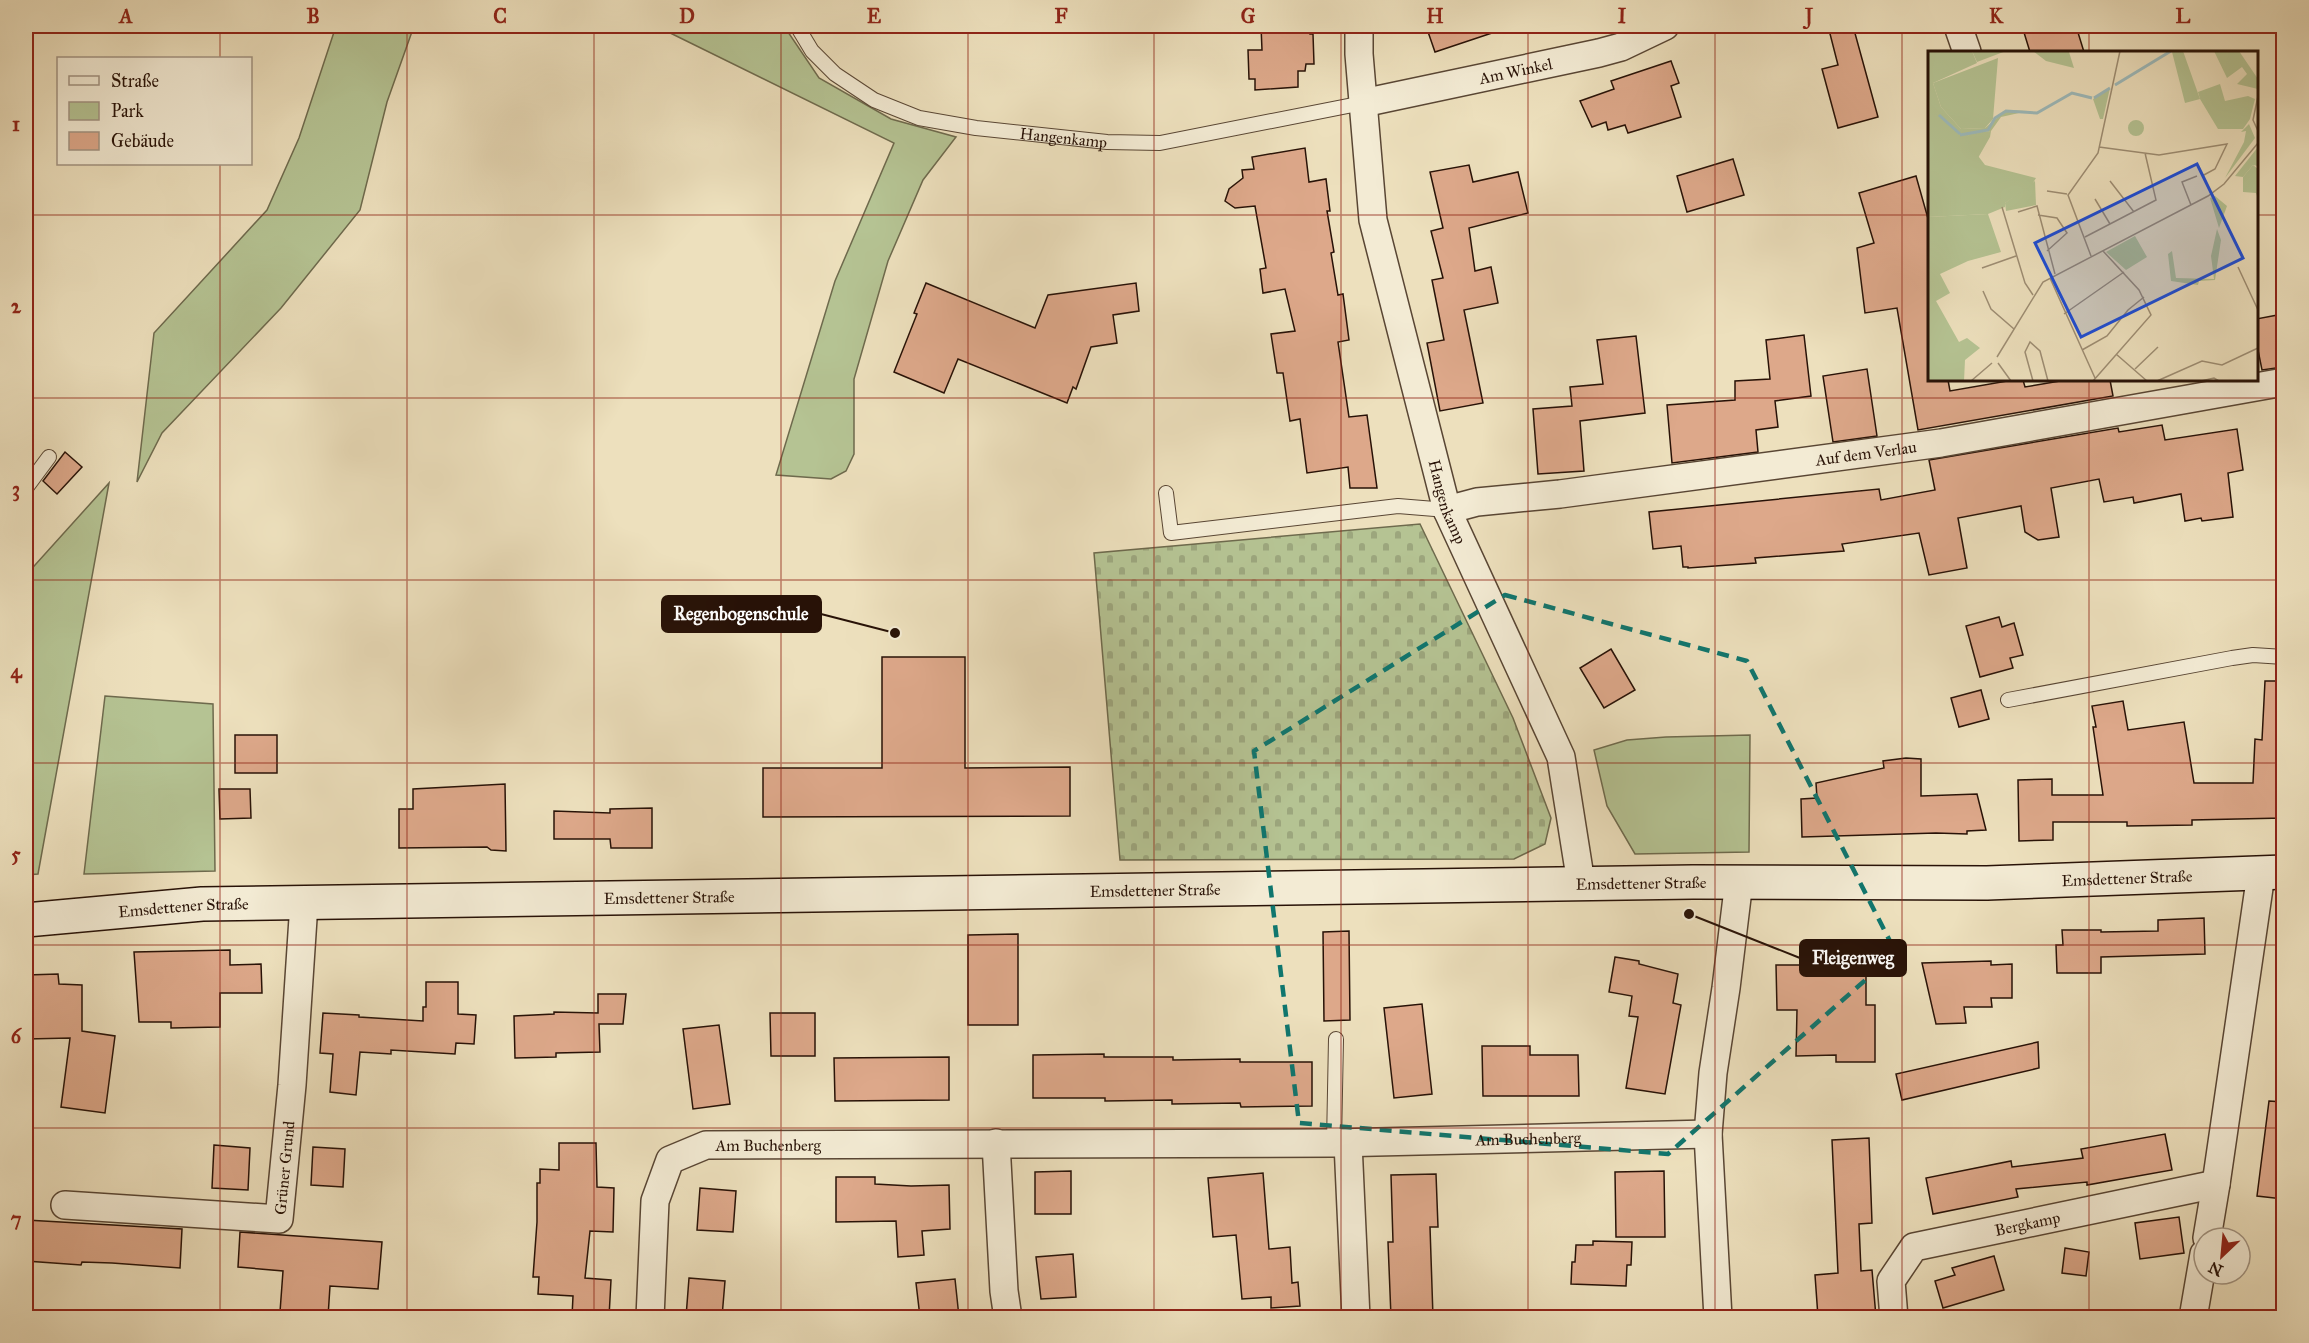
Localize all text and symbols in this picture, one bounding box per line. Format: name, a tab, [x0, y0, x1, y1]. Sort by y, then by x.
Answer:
text: A	[117, 4, 133, 28]
text: B	[306, 4, 320, 28]
text: C	[493, 4, 507, 28]
text: D	[679, 4, 695, 28]
text: E	[867, 4, 882, 28]
text: F	[1054, 4, 1068, 28]
text: G	[1241, 4, 1256, 28]
text: H	[1426, 4, 1444, 28]
text: I	[1618, 4, 1627, 28]
text: J	[1802, 4, 1814, 30]
text: K	[1989, 4, 2004, 28]
text: L	[2176, 4, 2191, 28]
inset map	[1928, 51, 2258, 381]
street label: Am Winkel	[1476, 54, 1555, 88]
legend	[57, 57, 252, 165]
text: Straße	[111, 70, 159, 92]
text: Park	[111, 100, 144, 122]
text: 1	[12, 112, 20, 136]
street label: Hangenkamp	[1019, 123, 1108, 151]
text: Gebäude	[111, 130, 174, 152]
text: 2	[11, 294, 22, 318]
street label: Auf dem Verlau	[1813, 437, 1918, 469]
street label: Hangenkamp	[1425, 458, 1471, 547]
text: 3	[12, 477, 20, 502]
callout: Regenbogenschule	[662, 596, 821, 632]
text: Regenbogenschule	[673, 603, 809, 626]
text: 4	[10, 659, 22, 684]
text: 5	[11, 842, 21, 866]
street label: Emsdettener Straße	[2061, 866, 2193, 890]
street label: Emsdettener Straße	[1576, 872, 1707, 893]
street label: Emsdettener Straße	[1090, 879, 1221, 900]
street label: Emsdettener Straße	[604, 887, 735, 908]
street label: Emsdettener Straße	[117, 894, 249, 921]
callout: Fleigenweg	[1800, 940, 1906, 976]
text: Fleigenweg	[1812, 947, 1895, 970]
text: 6	[11, 1024, 23, 1048]
street label: Grüner Grund	[270, 1120, 298, 1215]
street label: Am Buchenberg	[1474, 1128, 1582, 1149]
street label: Am Buchenberg	[714, 1135, 822, 1155]
text: 7	[11, 1207, 22, 1231]
street label: Bergkamp	[1993, 1207, 2062, 1239]
north arrow	[2192, 1226, 2252, 1286]
text: N	[2205, 1257, 2226, 1281]

